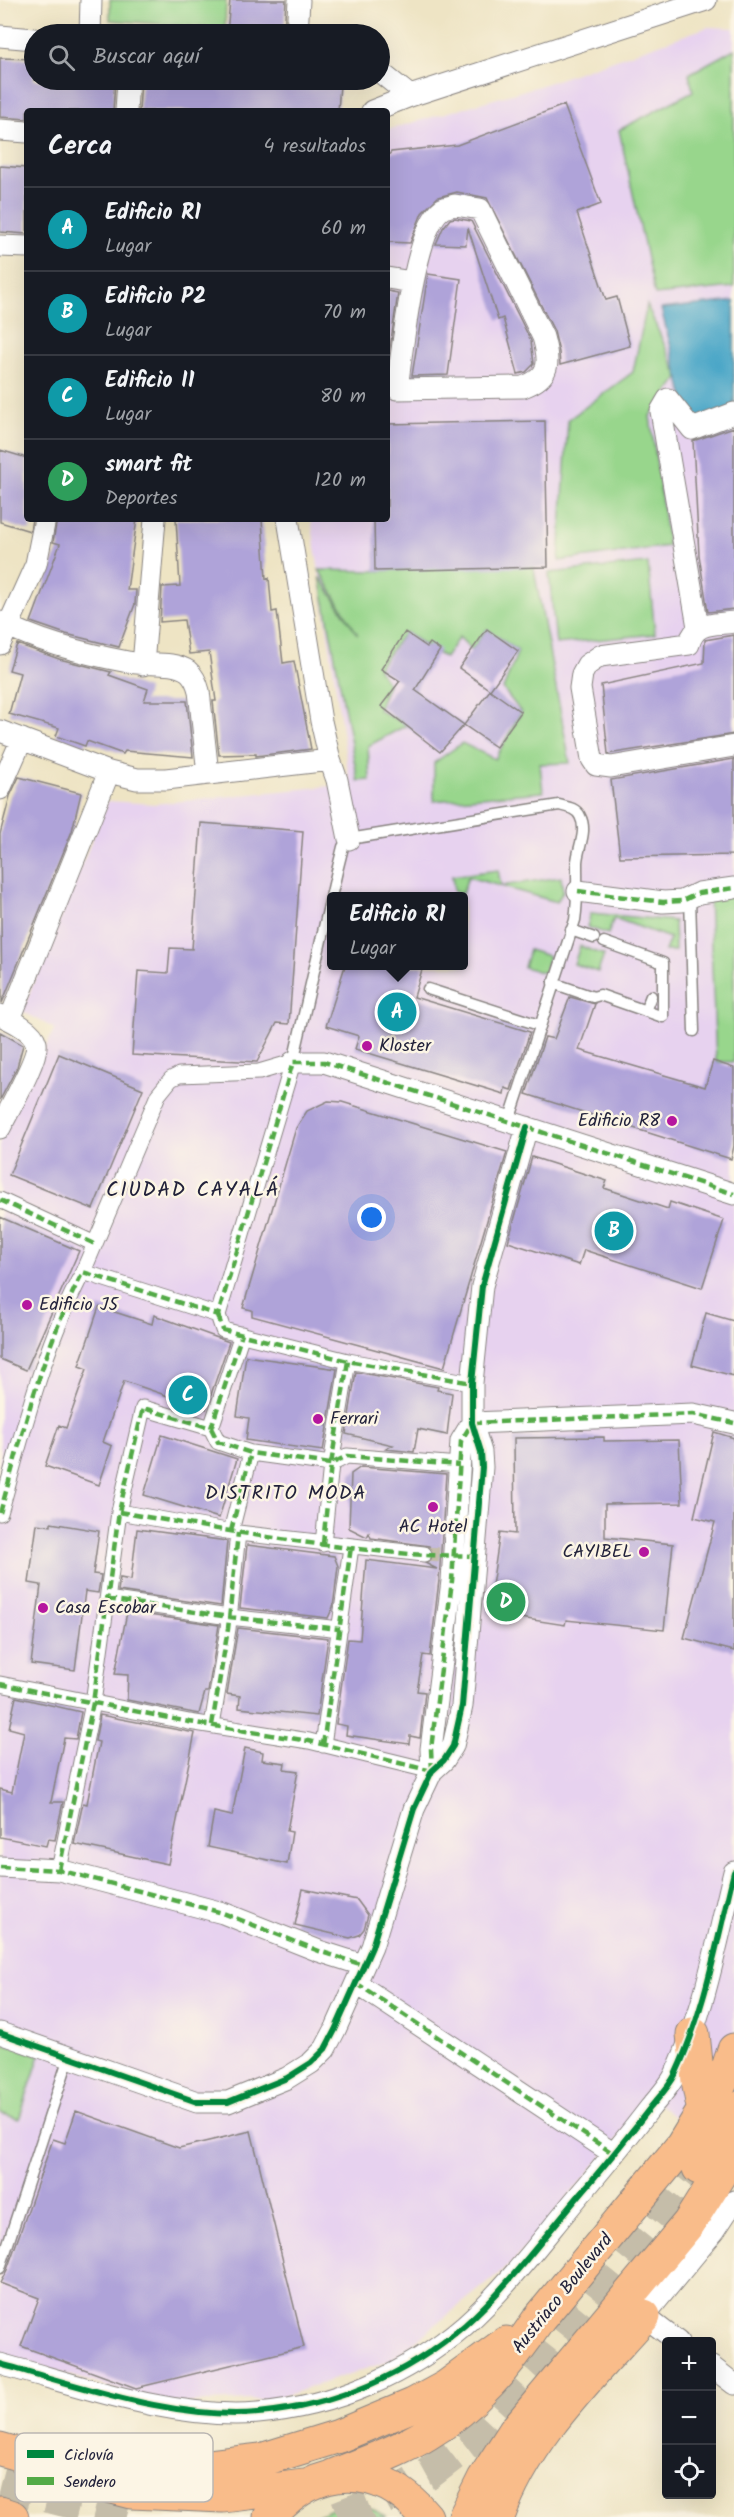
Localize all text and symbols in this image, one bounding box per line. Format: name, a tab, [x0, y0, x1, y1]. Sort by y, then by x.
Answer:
search box	[24, 24, 390, 90]
text: Buscar aquí	[93, 40, 200, 75]
icon: search	[45, 41, 78, 74]
text: Cerca	[48, 126, 112, 168]
text: 4 resultados	[264, 131, 366, 163]
text: Edificio R1	[105, 196, 201, 231]
text: A	[61, 213, 74, 245]
text: 60 m	[321, 213, 366, 245]
text: Lugar	[105, 231, 151, 263]
text: Edificio P2	[105, 280, 206, 315]
text: B	[61, 297, 74, 329]
text: 70 m	[323, 297, 366, 329]
text: Lugar	[105, 315, 151, 347]
text: Edificio I1	[105, 364, 195, 399]
text: C	[61, 381, 74, 413]
text: 80 m	[320, 381, 366, 413]
text: Lugar	[105, 399, 151, 431]
text: smart fit	[105, 448, 192, 483]
text: D	[61, 465, 74, 497]
text: 120 m	[314, 465, 366, 497]
text: Deportes	[105, 483, 177, 515]
popup	[327, 892, 468, 970]
text: Edificio R1	[350, 898, 445, 933]
text: Lugar	[350, 933, 396, 965]
pin: A	[378, 990, 416, 1034]
place label: Kloster	[379, 1032, 432, 1061]
marker: Kloster	[360, 1039, 374, 1053]
place label: Edificio R8	[578, 1107, 660, 1136]
marker: Edificio R8	[665, 1114, 679, 1128]
district label: CIUDAD CAYALÁ	[106, 1174, 280, 1207]
your location	[357, 1203, 386, 1232]
pin: B	[594, 1208, 634, 1254]
place label: Edificio J5	[39, 1291, 119, 1320]
marker: Edificio J5	[20, 1298, 34, 1312]
pin: C	[168, 1372, 207, 1418]
place label: Ferrari	[330, 1405, 379, 1434]
marker: Ferrari	[311, 1412, 325, 1426]
district label: DISTRITO MODA	[205, 1478, 367, 1510]
marker: AC Hotel	[426, 1500, 440, 1514]
place label: AC Hotel	[399, 1513, 468, 1542]
place label: CAYIBEL	[563, 1538, 632, 1567]
marker: CAYIBEL	[637, 1545, 651, 1559]
pin: D	[486, 1580, 526, 1624]
place label: Casa Escobar	[55, 1594, 157, 1623]
marker: Casa Escobar	[36, 1601, 50, 1615]
street label: Austriaco Boulevard	[505, 2227, 621, 2361]
map controls	[662, 2337, 716, 2499]
button: +	[662, 2337, 716, 2391]
button: −	[662, 2391, 716, 2445]
legend	[15, 2433, 213, 2502]
text: Ciclovía	[64, 2443, 114, 2468]
button: locate	[662, 2445, 716, 2499]
text: Sendero	[64, 2470, 116, 2495]

